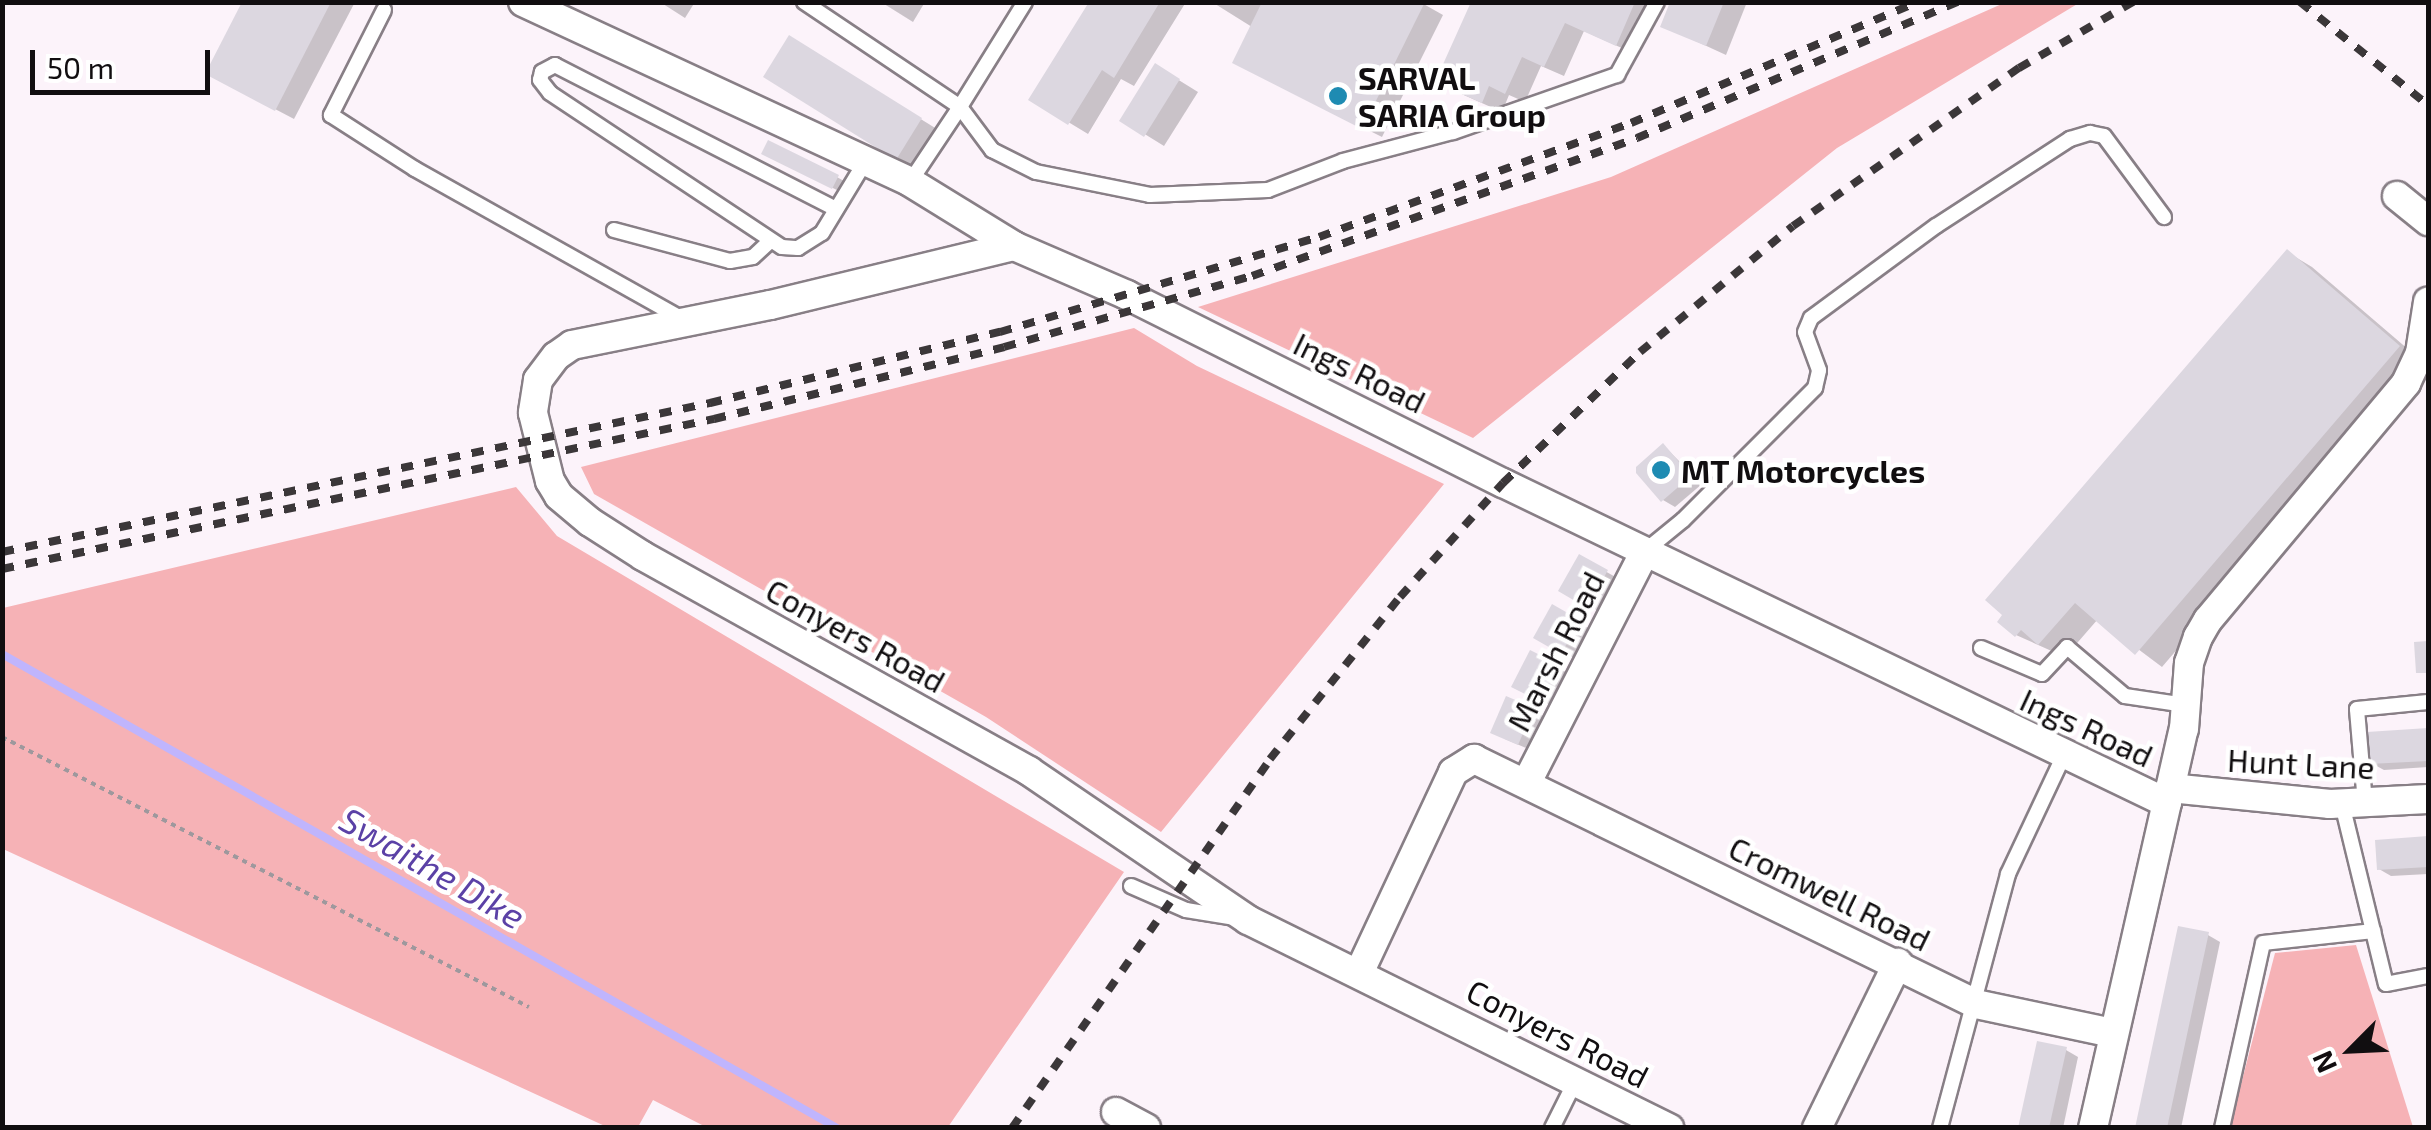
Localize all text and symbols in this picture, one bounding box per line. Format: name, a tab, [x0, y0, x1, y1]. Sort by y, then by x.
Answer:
scale bar	[35, 30, 215, 92]
text: 50 m	[47, 49, 114, 85]
place label: SARVAL SARIA Group	[1358, 59, 1547, 134]
marker: SARVAL SARIA Group	[1327, 85, 1349, 107]
street label: Ings Road	[1288, 324, 1432, 420]
place label: MT Motorcycles	[1681, 451, 1926, 489]
marker: MT Motorcycles	[1650, 459, 1672, 481]
street label: Marsh Road	[1498, 565, 1612, 737]
street label: Conyers Road	[760, 570, 952, 700]
street label: Ings Road	[2015, 680, 2159, 774]
street label: Hunt Lane	[2226, 740, 2376, 786]
water label: Swaithe Dike	[333, 797, 533, 937]
street label: Cromwell Road	[1723, 827, 1937, 959]
street label: Conyers Road	[1461, 971, 1655, 1095]
north arrow	[2301, 1000, 2401, 1100]
text: N	[2304, 1046, 2343, 1078]

